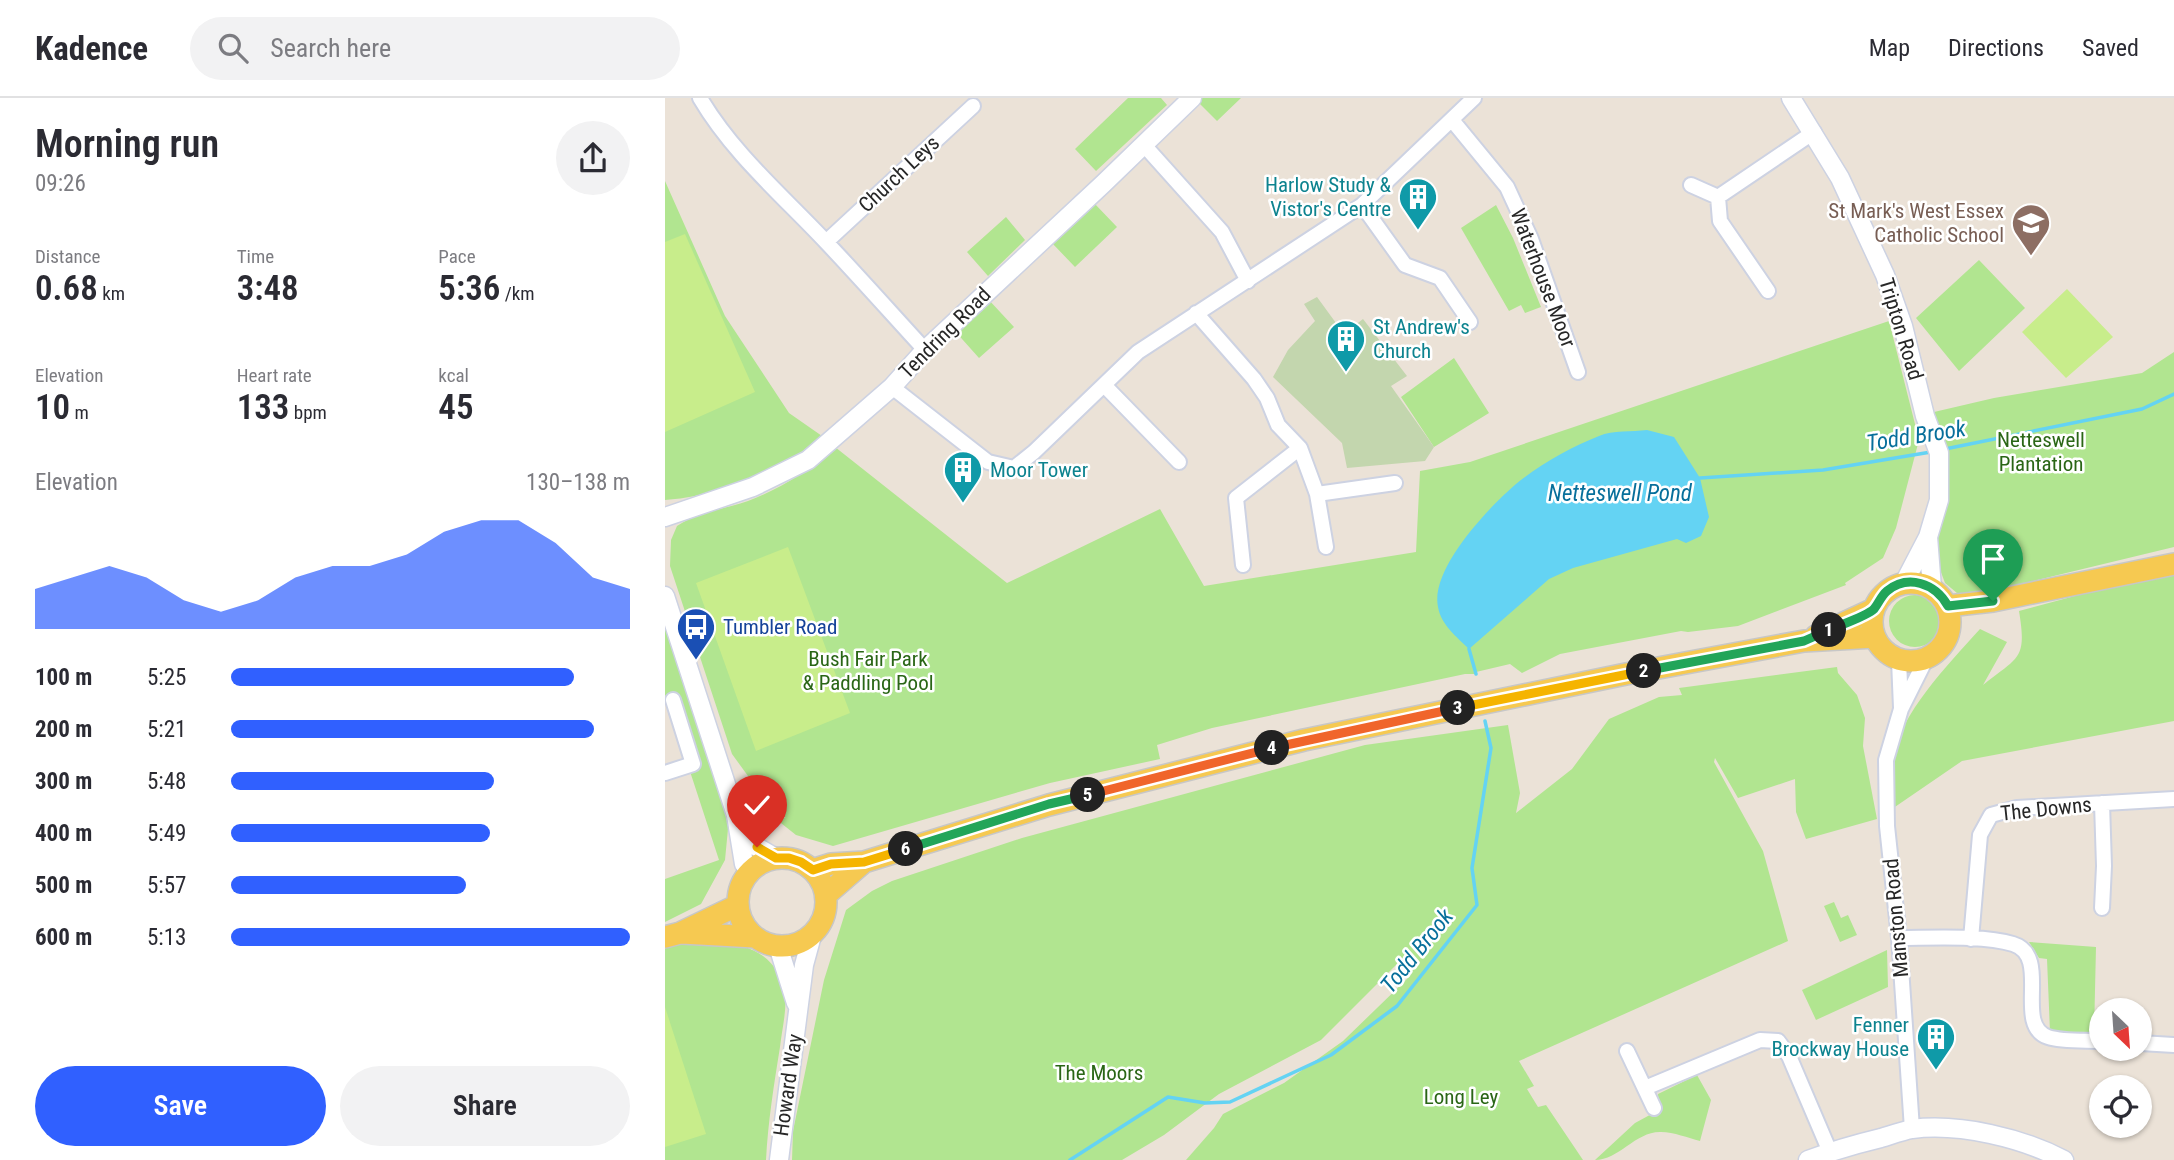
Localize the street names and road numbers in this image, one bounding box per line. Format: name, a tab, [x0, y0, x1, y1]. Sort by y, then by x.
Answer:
street label: Church Leys	[854, 131, 944, 217]
street label: Waterhouse Moor	[1506, 205, 1580, 351]
street label: Tripton Road	[1874, 275, 1928, 383]
street label: Tendring Road	[894, 282, 996, 384]
street label: The Downs	[1999, 792, 2093, 826]
street label: Manston Road	[1879, 857, 1913, 979]
street label: Howard Way	[769, 1032, 807, 1138]

